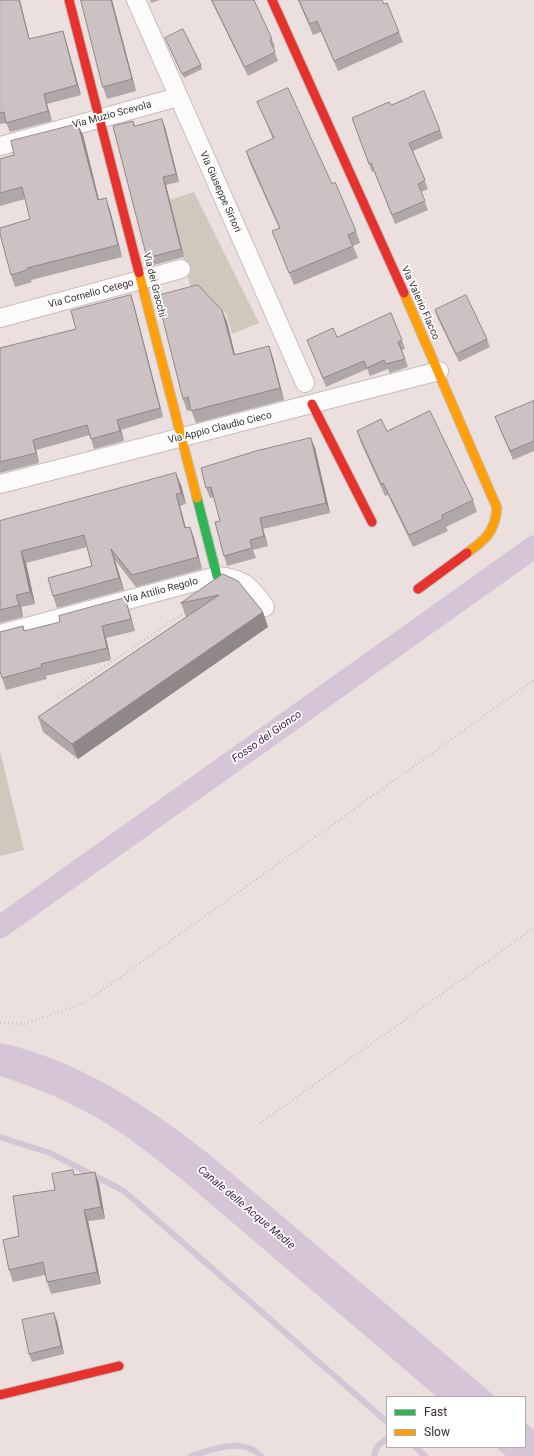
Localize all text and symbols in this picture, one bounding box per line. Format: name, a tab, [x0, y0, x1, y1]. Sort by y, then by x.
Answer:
street label: Via Muzio Scevola	[71, 99, 153, 131]
street label: Via Giuseppe Sirtori	[197, 150, 243, 234]
street label: Via dei Gracchi	[140, 251, 168, 319]
street label: Via Valerio Flacco	[398, 264, 442, 342]
street label: Via Cornelio Cetego	[47, 277, 135, 311]
street label: Via Appio Claudio Cieco	[167, 409, 273, 447]
street label: Via Attilio Regolo	[123, 575, 199, 607]
water label: Fosso del Gionco	[230, 708, 304, 766]
water label: Canale delle Acque Medie	[195, 1164, 297, 1252]
legend	[386, 1396, 526, 1448]
text: Fast	[424, 1405, 447, 1419]
text: Slow	[424, 1425, 450, 1439]

